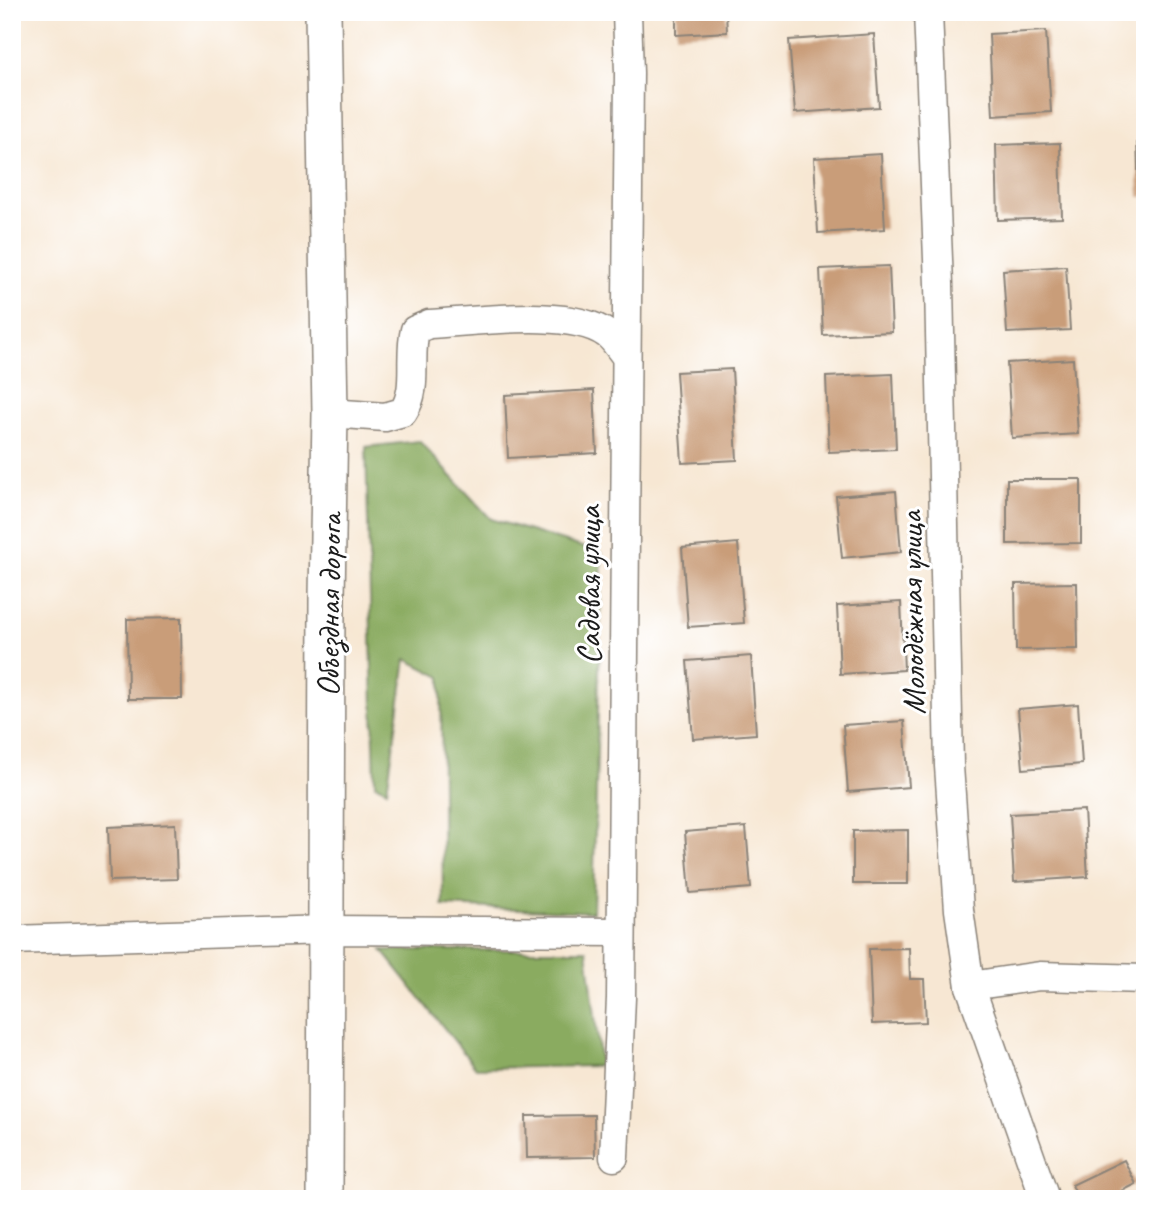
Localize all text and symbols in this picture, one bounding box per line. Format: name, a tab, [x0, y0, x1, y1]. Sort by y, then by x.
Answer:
street label: Садовая улица	[568, 503, 610, 664]
street label: Молодёжная улица	[889, 509, 935, 715]
street label: Объездная дорога	[306, 511, 352, 697]

